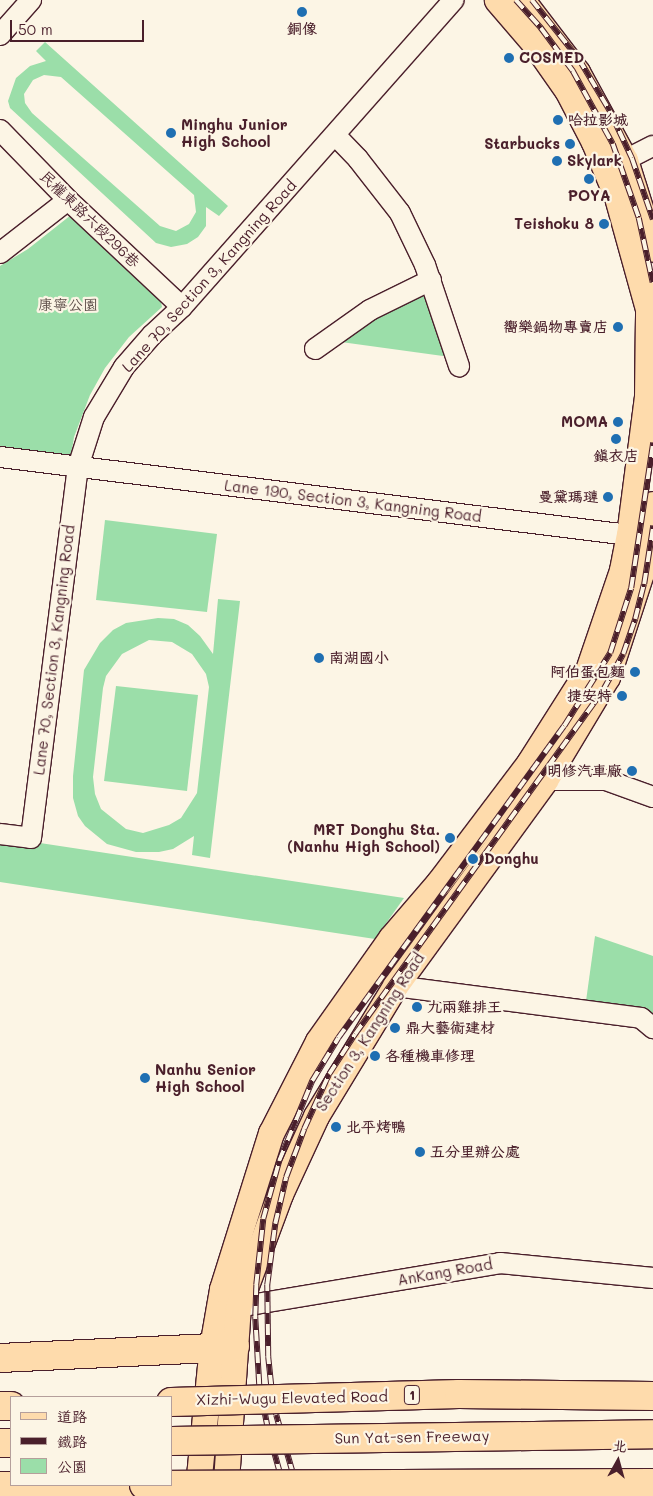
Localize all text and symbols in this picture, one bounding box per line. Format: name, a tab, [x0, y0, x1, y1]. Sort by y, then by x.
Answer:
marker: 銅像	[296, 6, 308, 18]
scale bar	[12, 10, 146, 42]
text: 50 m	[18, 19, 53, 39]
place label: 銅像	[287, 20, 317, 38]
place label: COSMED	[519, 49, 584, 67]
marker: COSMED	[503, 52, 515, 64]
place label: 哈拉影城	[568, 111, 628, 129]
marker: 哈拉影城	[552, 114, 564, 126]
place label: Minghu Junior High School	[181, 115, 288, 150]
marker: Minghu Junior High School	[165, 127, 177, 139]
place label: Starbucks	[484, 135, 560, 153]
marker: Starbucks	[564, 138, 576, 150]
place label: Skylark	[567, 152, 622, 170]
marker: Skylark	[551, 155, 563, 167]
street label: 民權東路六段296巷	[37, 167, 143, 271]
marker: POYA	[583, 173, 595, 185]
street label: Lane 70, Section 3, Kangning Road	[118, 176, 300, 376]
place label: POYA	[568, 187, 610, 205]
place label: Teishoku 8	[514, 215, 594, 233]
marker: Teishoku 8	[598, 218, 610, 230]
park label: 康寧公園	[38, 296, 98, 314]
place label: 嚮樂鍋物專賣店	[503, 318, 608, 336]
marker: 嚮樂鍋物專賣店	[612, 321, 624, 333]
place label: MOMA	[561, 413, 608, 431]
marker: MOMA	[612, 416, 624, 428]
marker: 鎮衣店	[610, 433, 622, 445]
place label: 鎮衣店	[594, 447, 638, 465]
street label: Lane 190, Section 3, Kangning Road	[223, 476, 483, 526]
place label: 曼黛瑪璉	[538, 488, 598, 506]
marker: 曼黛瑪璉	[602, 491, 614, 503]
street label: Lane 70, Section 3, Kangning Road	[30, 524, 78, 776]
place label: 南湖國小	[329, 649, 389, 667]
marker: 南湖國小	[313, 652, 325, 664]
place label: 阿伯蛋包麵	[550, 663, 625, 681]
marker: 阿伯蛋包麵	[629, 666, 641, 678]
place label: 捷安特	[567, 687, 612, 705]
marker: 捷安特	[616, 690, 628, 702]
place label: 明修汽車廠	[547, 762, 622, 780]
marker: 明修汽車廠	[626, 765, 638, 777]
place label: MRT Donghu Sta. (Nanhu High School)	[287, 820, 440, 855]
marker: MRT Donghu Sta. (Nanhu High School)	[444, 832, 456, 844]
place label: Donghu	[484, 850, 539, 868]
marker: Donghu	[466, 852, 480, 866]
street label: Section 3, Kangning Road	[312, 949, 428, 1115]
place label: 九兩雞排王	[427, 998, 502, 1016]
marker: 九兩雞排王	[411, 1001, 423, 1013]
place label: 鼎大藝術建材	[405, 1019, 495, 1037]
marker: 鼎大藝術建材	[389, 1022, 401, 1034]
place label: 各種機車修理	[385, 1047, 475, 1065]
marker: 各種機車修理	[369, 1050, 381, 1062]
place label: Nanhu Senior High School	[155, 1060, 256, 1095]
marker: Nanhu Senior High School	[139, 1072, 151, 1084]
place label: 北平烤鴨	[346, 1118, 406, 1136]
marker: 北平烤鴨	[330, 1121, 342, 1133]
place label: 五分里辦公處	[430, 1143, 520, 1161]
marker: 五分里辦公處	[414, 1146, 426, 1158]
street label: AnKang Road	[396, 1255, 494, 1289]
road number: 1	[403, 1384, 421, 1406]
street label: Xizhi-Wugu Elevated Road	[196, 1387, 388, 1409]
legend	[10, 1396, 172, 1486]
text: 道路	[57, 1406, 87, 1426]
street label: Sun Yat-sen Freeway	[334, 1427, 490, 1447]
text: 鐵路	[57, 1431, 87, 1451]
text: 北	[612, 1435, 628, 1456]
north arrow	[593, 1436, 643, 1486]
text: 公園	[57, 1456, 87, 1476]

